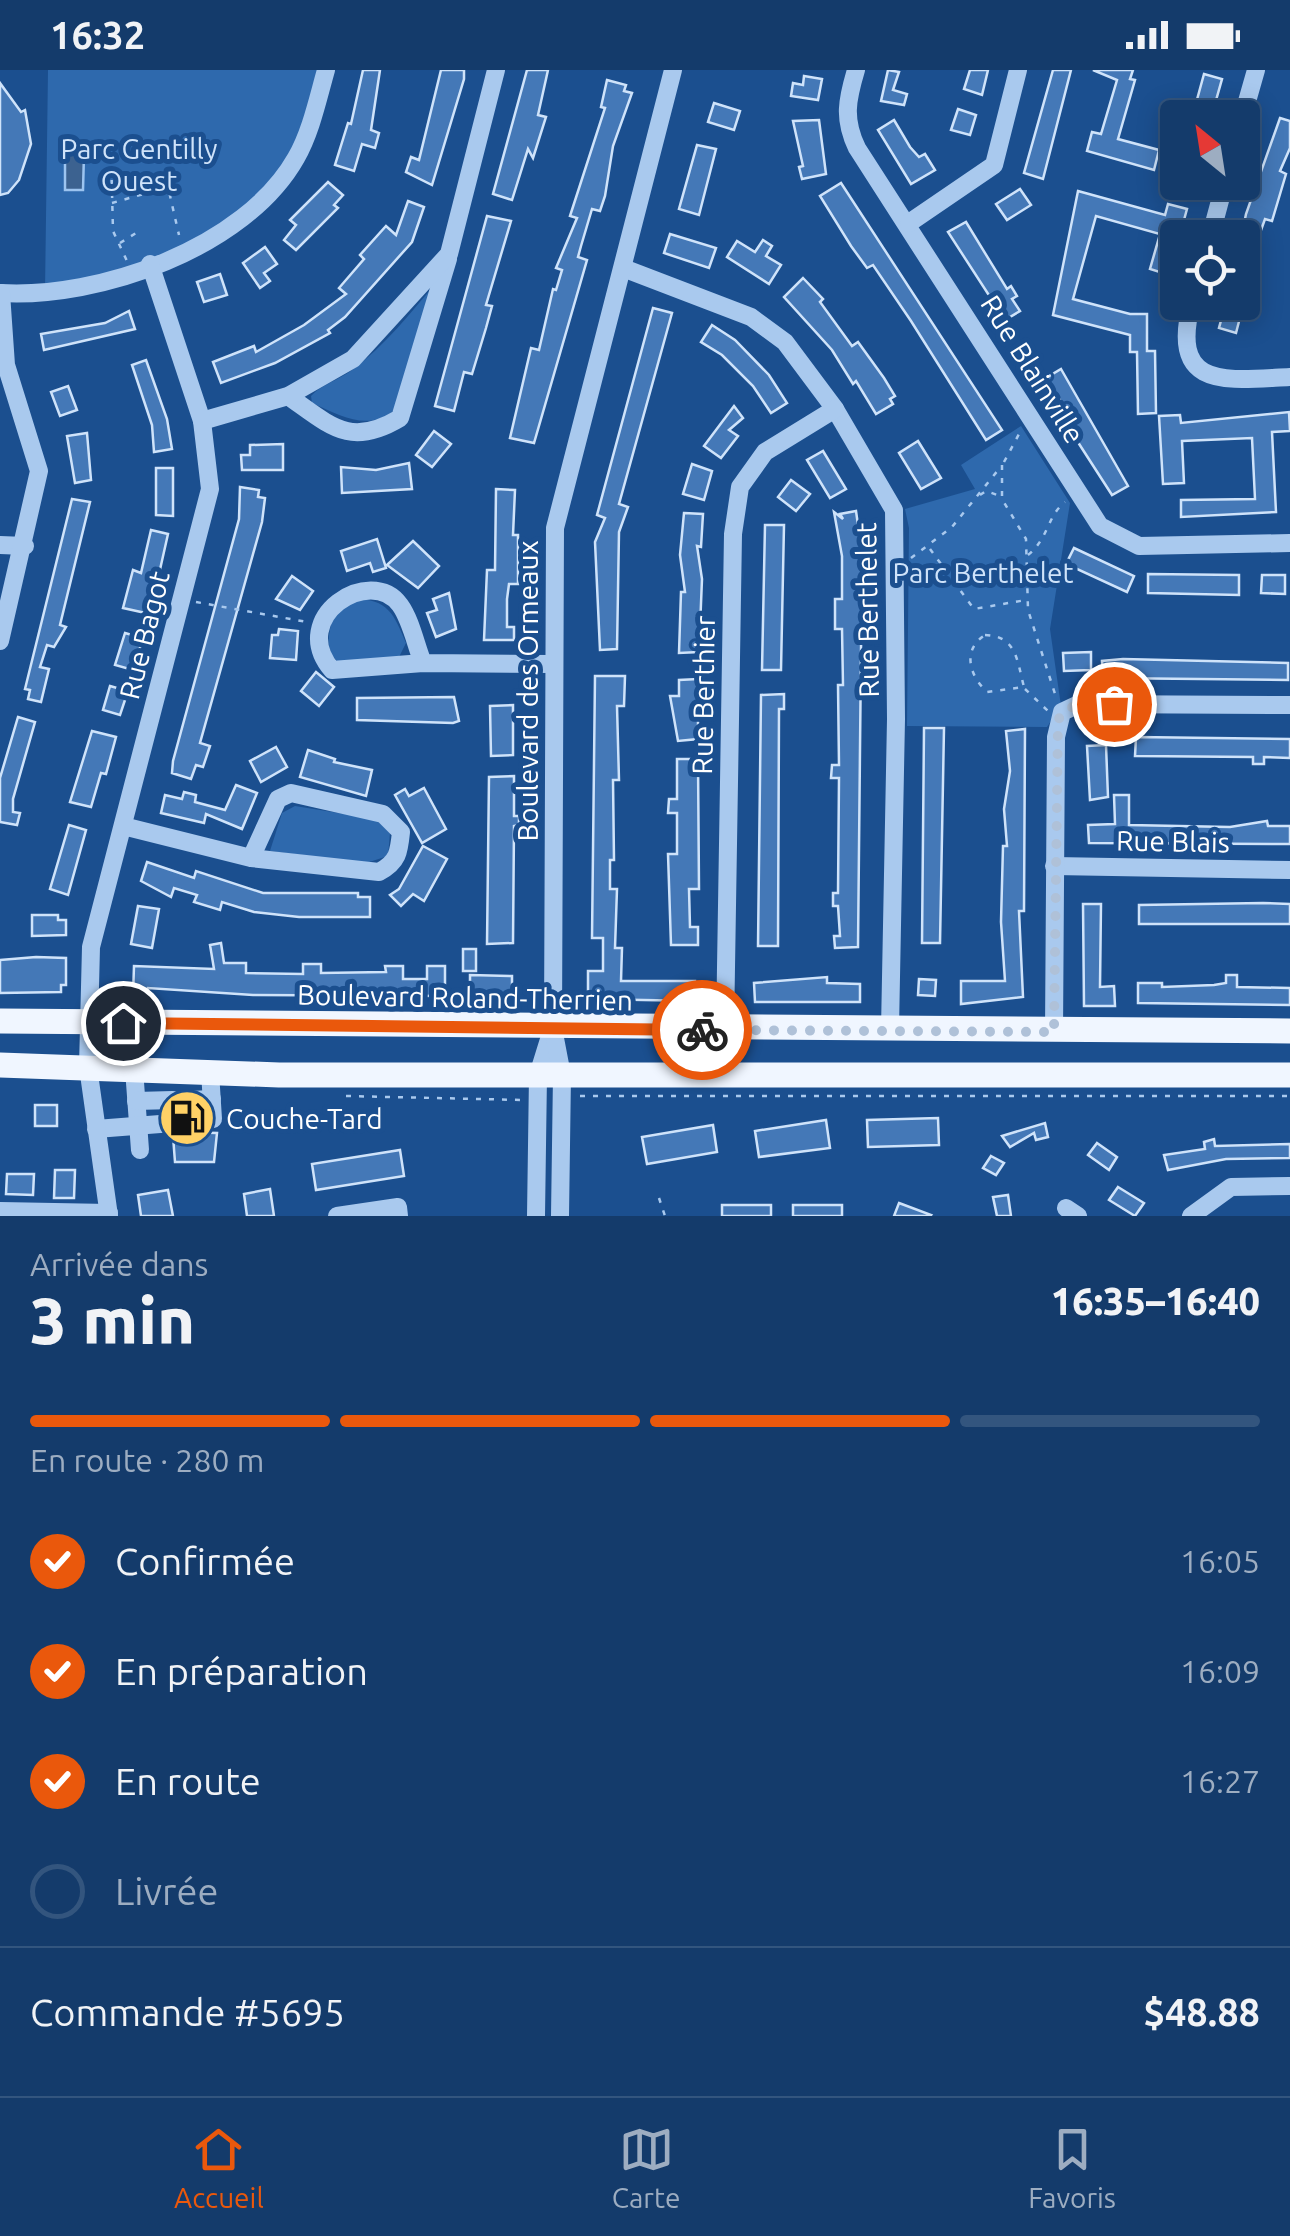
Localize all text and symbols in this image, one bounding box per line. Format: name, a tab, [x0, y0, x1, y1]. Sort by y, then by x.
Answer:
text: 16:32	[50, 14, 145, 56]
north arrow	[1160, 100, 1260, 200]
map controls	[1160, 100, 1260, 320]
park label: Parc Gentilly Ouest	[61, 133, 217, 196]
button: locate	[1160, 220, 1260, 320]
street label: Rue Blainville	[975, 289, 1091, 449]
street label: Rue Berthelet	[850, 522, 884, 698]
street label: Boulevard des Ormeaux	[512, 540, 543, 842]
park label: Parc Berthelet	[893, 557, 1074, 588]
street label: Rue Bagot	[113, 568, 175, 702]
street label: Rue Berthier	[686, 615, 720, 775]
pin	[1072, 662, 1157, 747]
icon: bag	[1087, 677, 1142, 732]
street label: Rue Blais	[1116, 825, 1230, 857]
street label: Boulevard Roland-Therrien	[297, 979, 633, 1015]
courier	[652, 980, 752, 1080]
pin	[81, 981, 166, 1066]
icon: home	[96, 996, 151, 1051]
icon: bike	[675, 1003, 730, 1058]
fuel station icon: Couche-Tard	[157, 1088, 217, 1148]
place label: Couche-Tard	[226, 1103, 383, 1134]
text: Arrivée dans	[30, 1246, 208, 1282]
text: 16:35–16:40	[1051, 1280, 1260, 1322]
text: 3 min	[30, 1283, 195, 1356]
text: En route · 280 m	[30, 1442, 264, 1478]
icon: check	[30, 1534, 85, 1589]
text: Confirmée	[115, 1540, 295, 1582]
text: 16:05	[1180, 1543, 1260, 1579]
icon: check	[30, 1644, 85, 1699]
text: En préparation	[115, 1650, 368, 1692]
text: 16:09	[1180, 1653, 1260, 1689]
icon: check	[30, 1754, 85, 1809]
text: En route	[115, 1760, 261, 1802]
text: 16:27	[1180, 1763, 1260, 1799]
text: Livrée	[115, 1870, 218, 1912]
text: Commande #5695	[30, 1991, 345, 2033]
text: $48.88	[1143, 1991, 1260, 2033]
tab: Accueil	[174, 2122, 264, 2213]
tab: Carte	[612, 2122, 680, 2213]
tab: Favoris	[1028, 2122, 1116, 2213]

